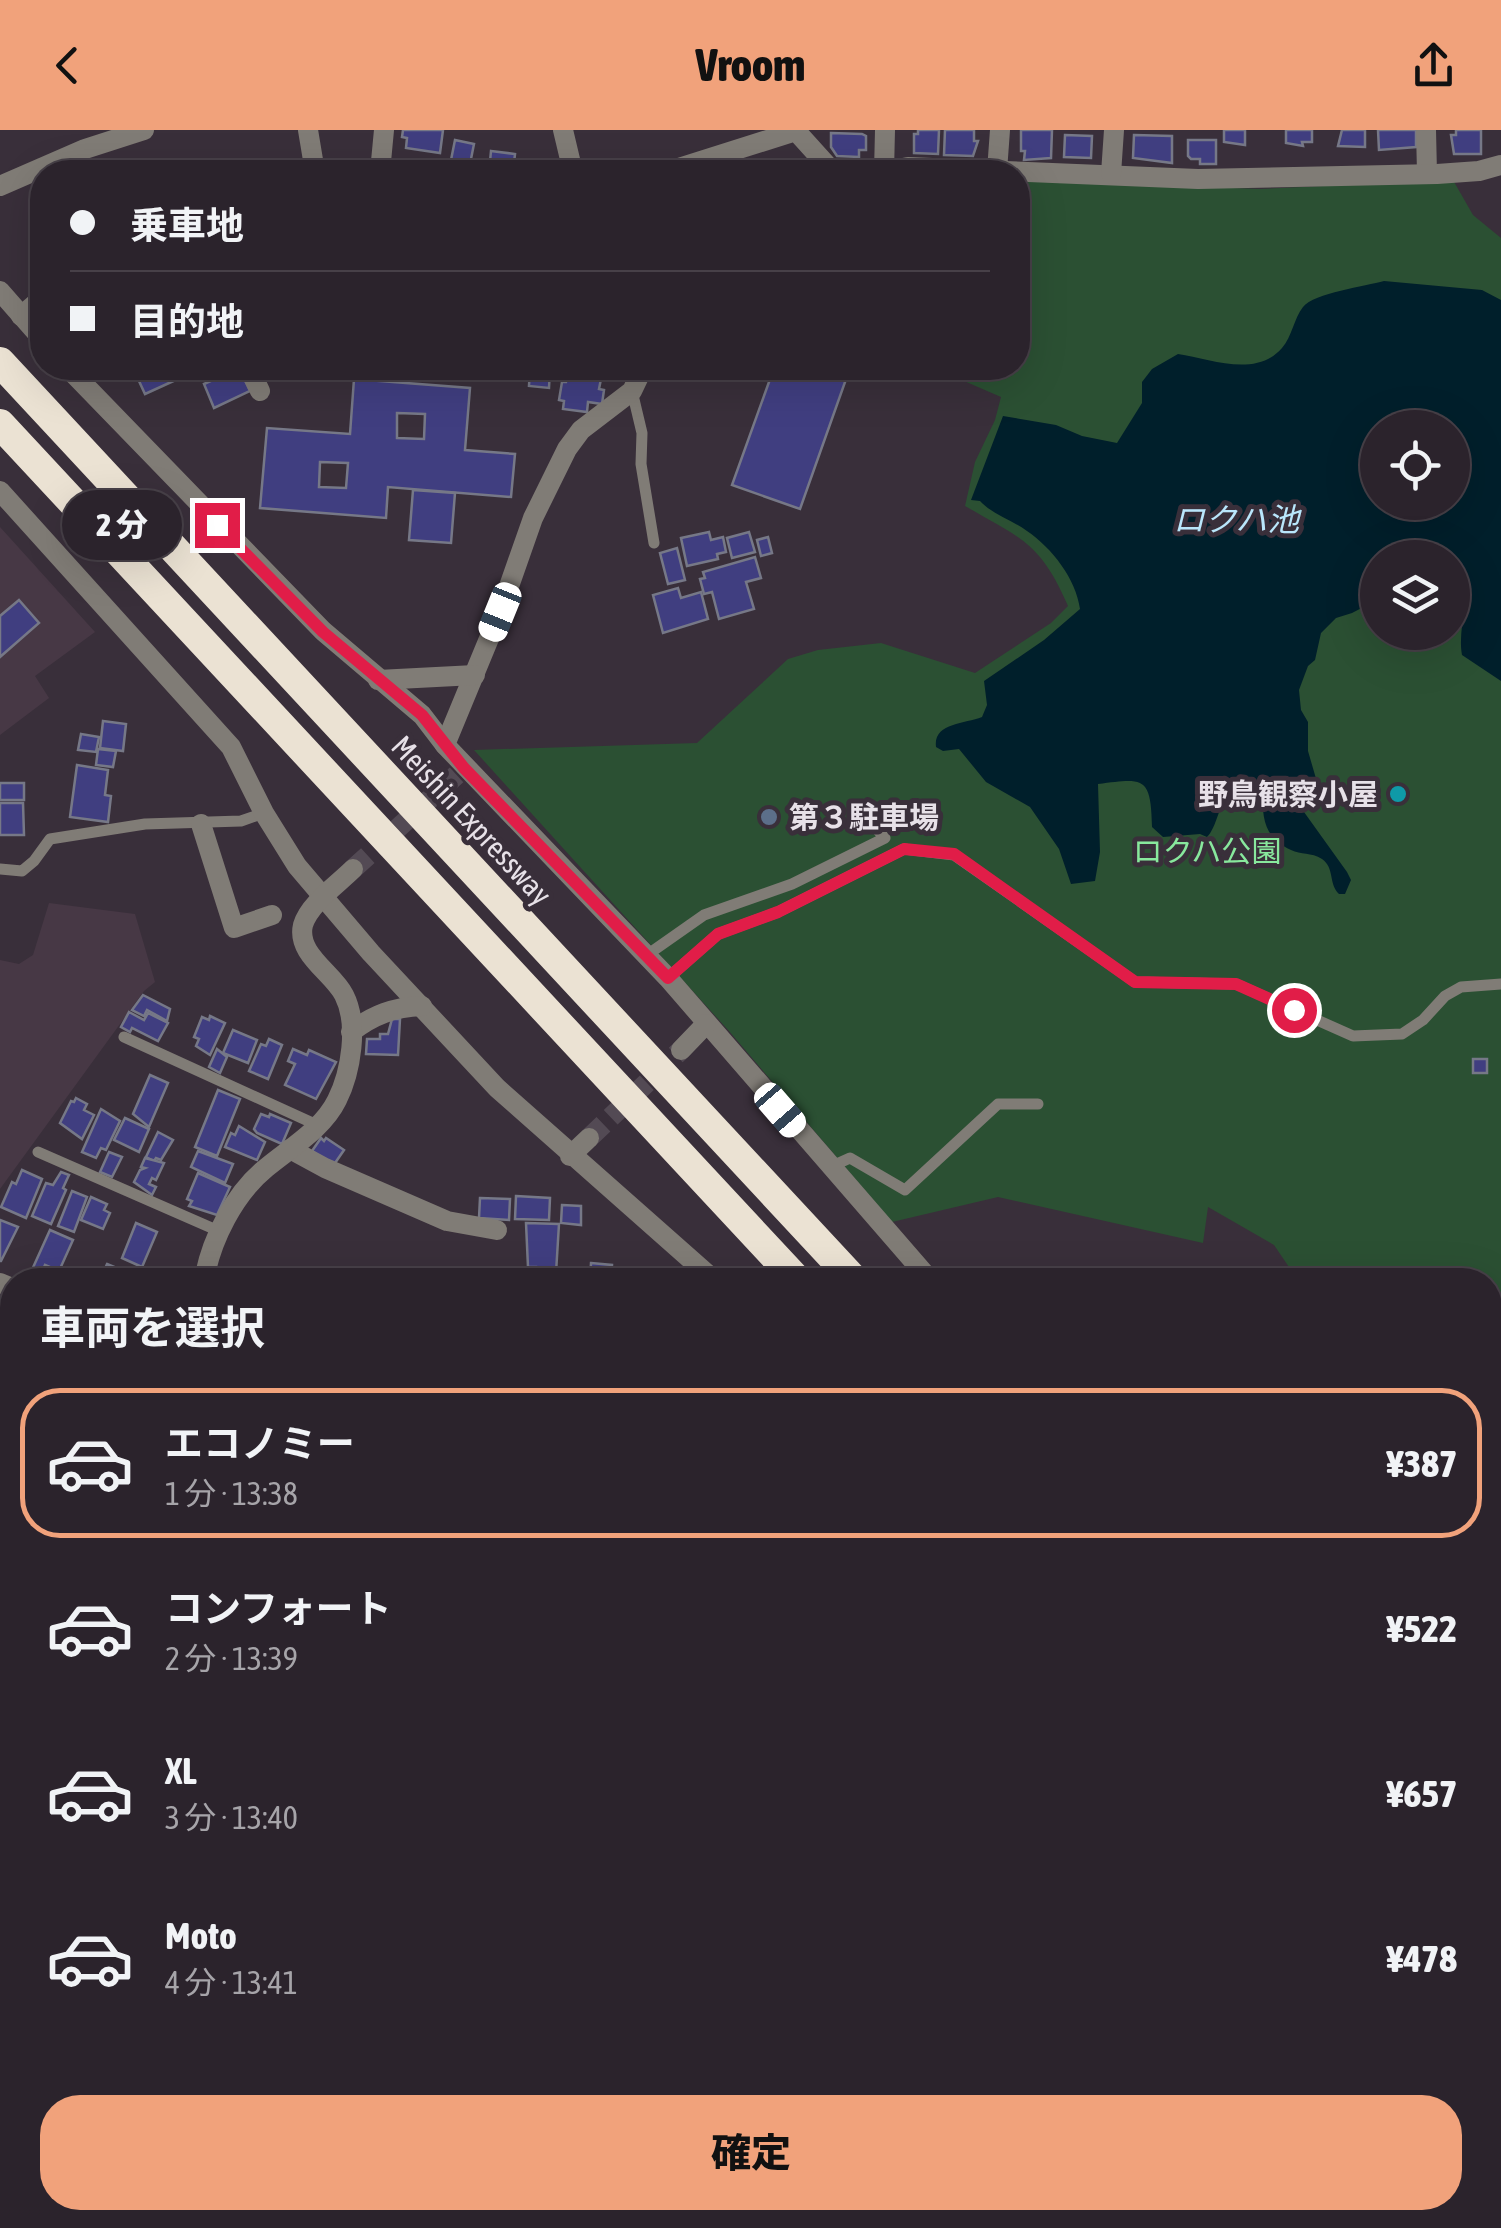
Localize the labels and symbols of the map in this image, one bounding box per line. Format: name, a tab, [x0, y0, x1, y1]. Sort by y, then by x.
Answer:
callout: 2 分	[62, 490, 182, 560]
water label: ロクハ池	[1173, 501, 1302, 538]
route end	[195, 503, 240, 548]
car	[475, 579, 525, 645]
street label: Meishin Expressway	[385, 729, 559, 911]
place label: 野鳥観察小屋	[1198, 777, 1378, 811]
marker: 野鳥観察小屋	[1387, 783, 1409, 805]
place label: 第３駐車場	[789, 800, 939, 834]
marker: 第３駐車場	[758, 806, 780, 828]
park label: ロクハ公園	[1133, 834, 1281, 868]
route start	[1272, 988, 1317, 1033]
car	[749, 1078, 811, 1142]

